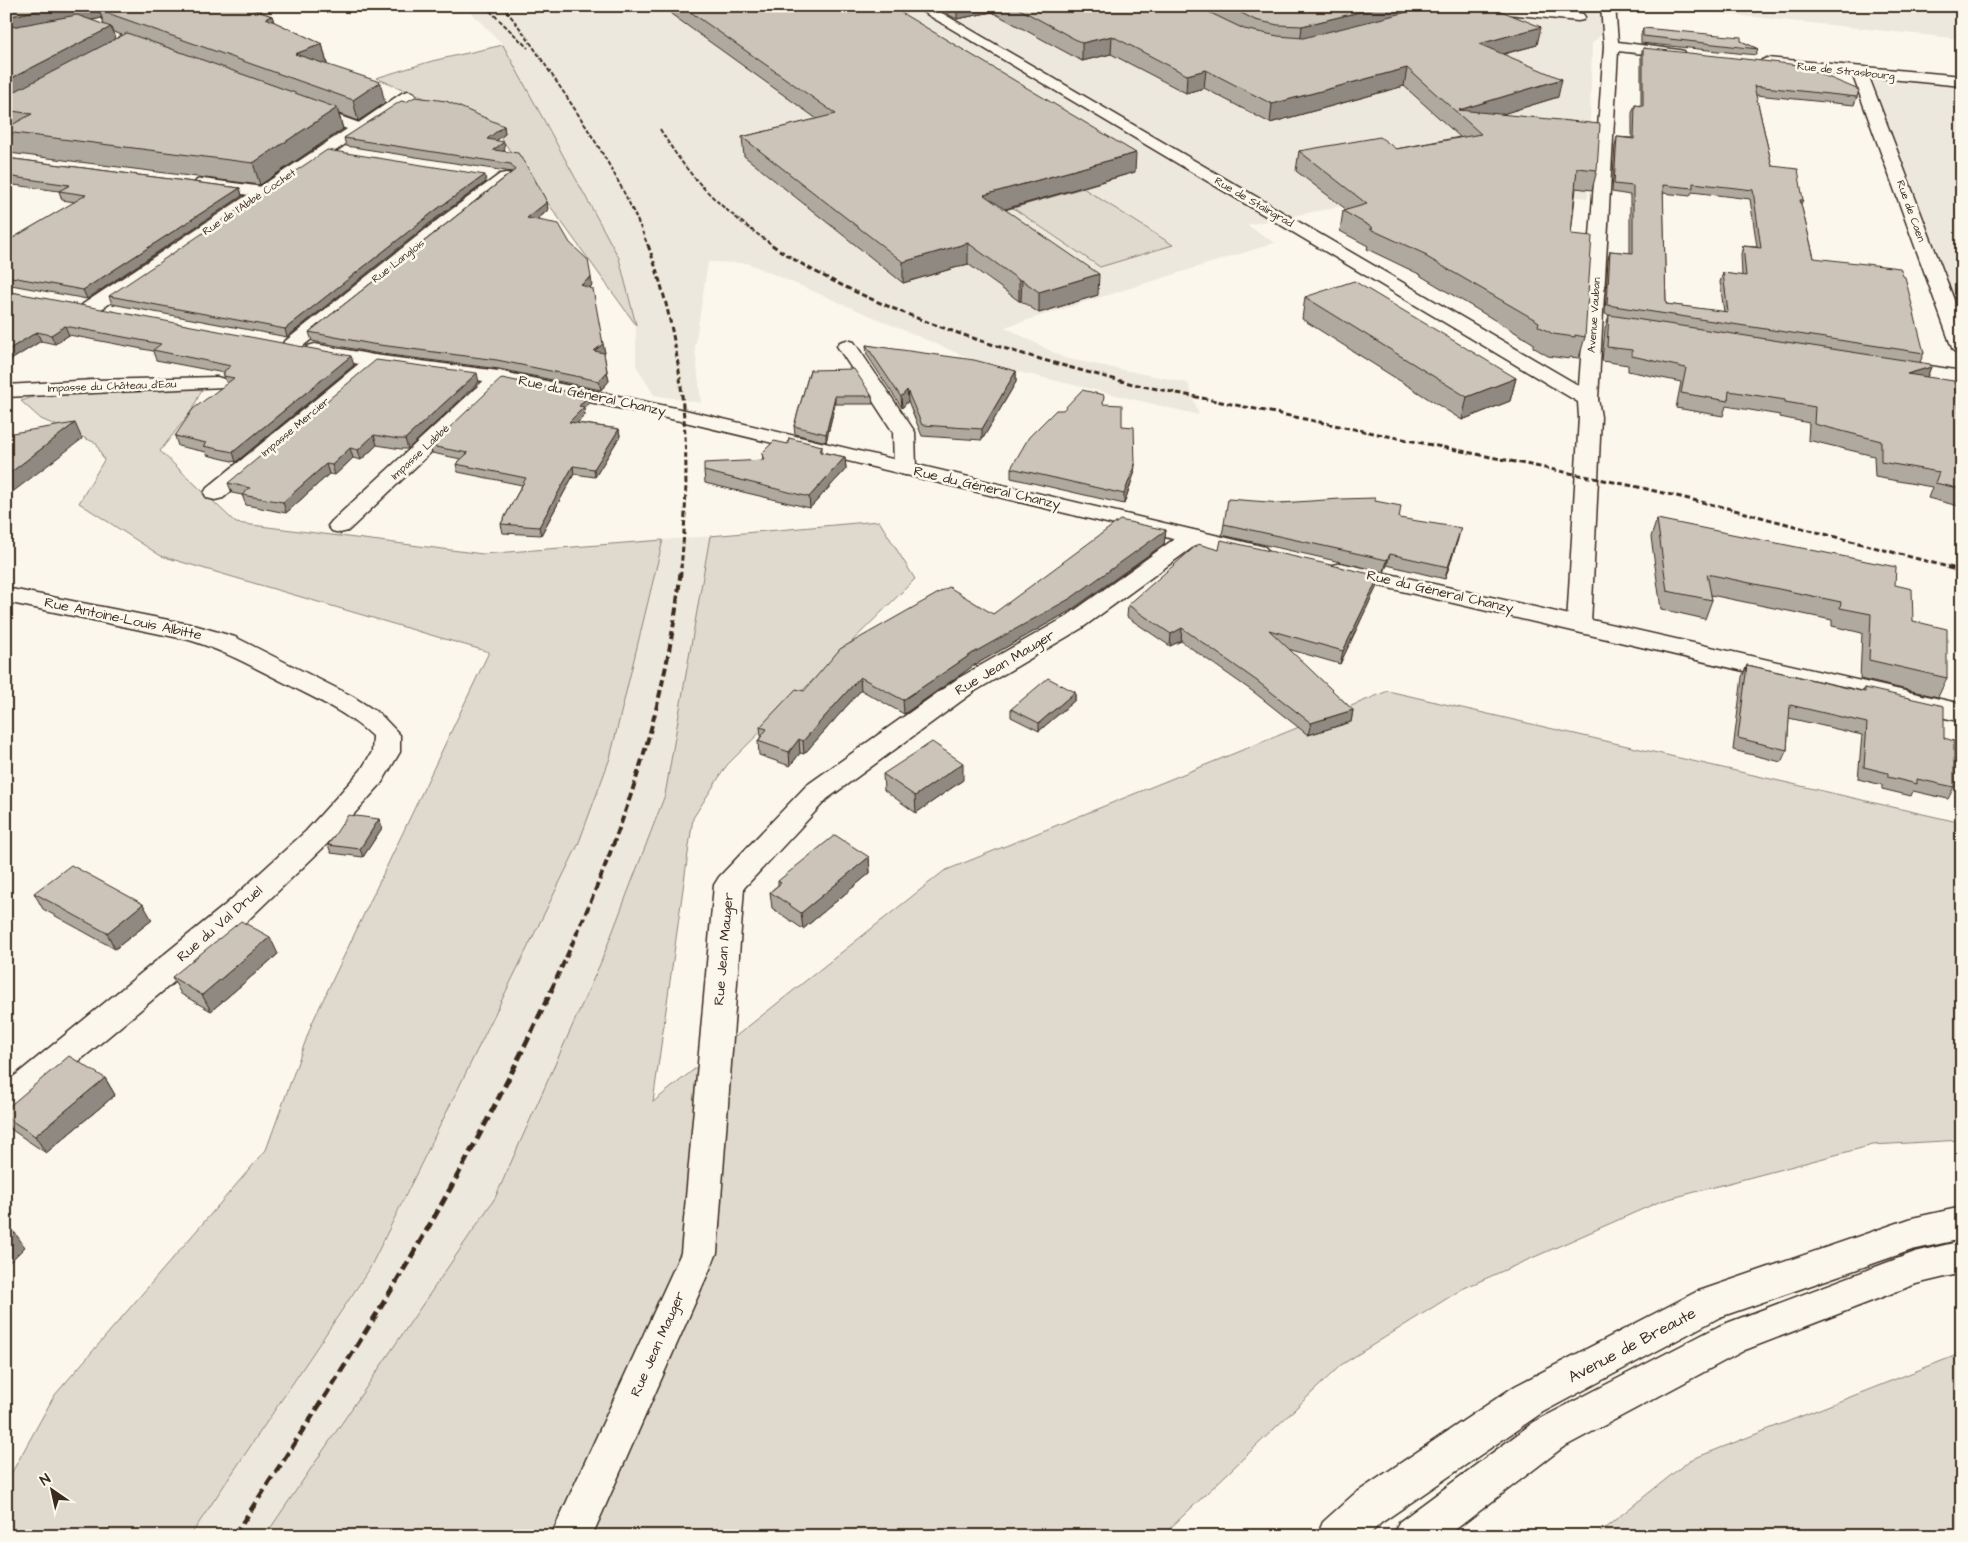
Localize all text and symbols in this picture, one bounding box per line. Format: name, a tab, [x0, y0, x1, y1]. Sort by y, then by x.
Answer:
street label: Rue de Strasbourg	[1796, 58, 1896, 85]
street label: Rue de l'Abbé Cochet	[199, 165, 299, 239]
street label: Rue de Stalingrad	[1211, 173, 1296, 232]
street label: Rue de Caen	[1893, 178, 1929, 244]
street label: Rue Langlois	[368, 235, 429, 287]
street label: Avenue Vauban	[1584, 276, 1604, 353]
street label: Rue du Géneral Chanzy	[516, 371, 668, 421]
street label: Impasse du Château d'Eau	[47, 376, 177, 396]
street label: Impasse Mercier	[258, 394, 332, 460]
street label: Impasse Labbé	[388, 421, 453, 483]
street label: Rue du Géneral Chanzy	[912, 461, 1063, 515]
street label: Rue du Géneral Chanzy	[1365, 565, 1516, 619]
street label: Rue Antoine-Louis Albitte	[43, 593, 204, 646]
street label: Rue Jean Mauger	[951, 625, 1059, 701]
street label: Rue du Val Druel	[173, 881, 267, 967]
street label: Rue Jean Mauger	[709, 891, 739, 1006]
street label: Rue Jean Mauger	[626, 1288, 690, 1400]
street label: Avenue de Breaute	[1564, 1302, 1700, 1388]
north arrow	[28, 1464, 78, 1514]
text: N	[36, 1469, 55, 1491]

